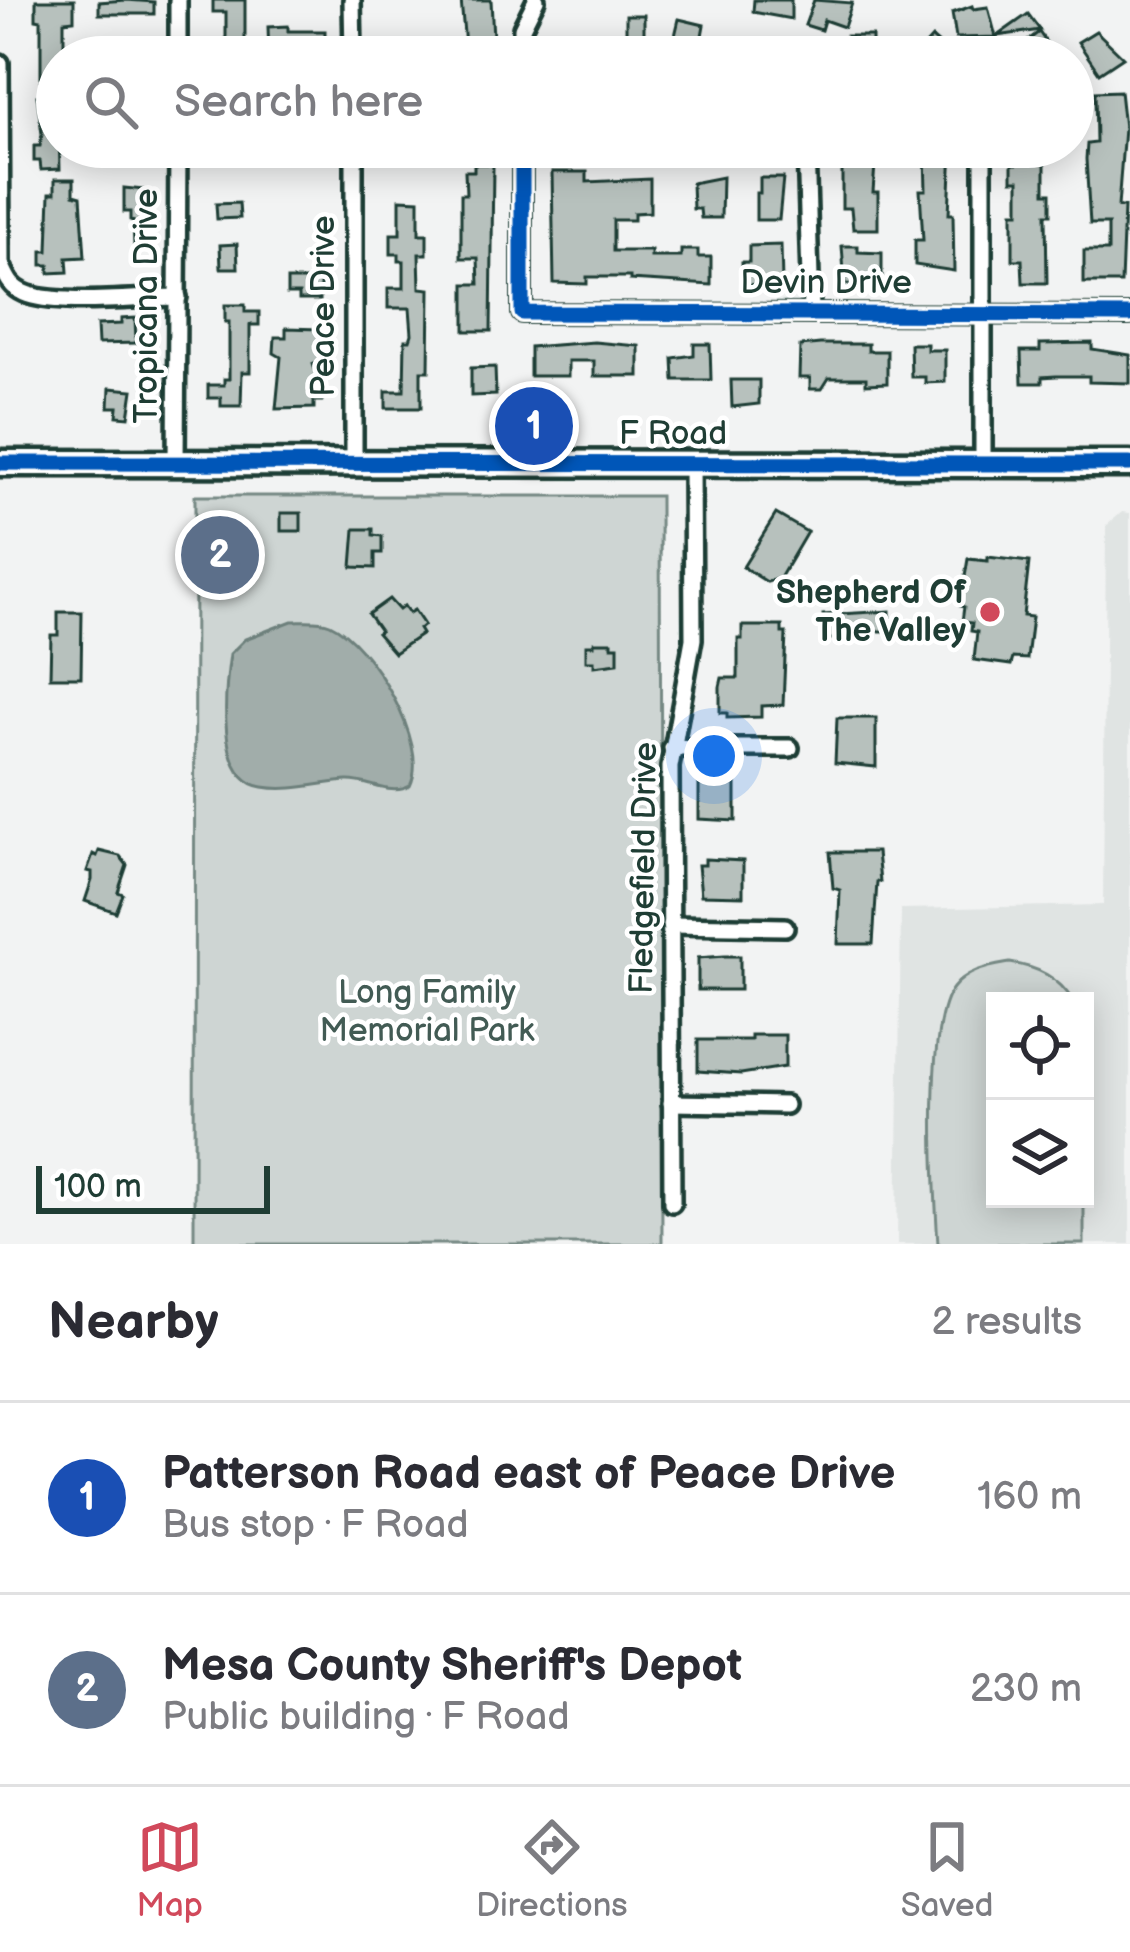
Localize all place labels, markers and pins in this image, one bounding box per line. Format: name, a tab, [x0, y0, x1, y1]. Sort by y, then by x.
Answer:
pin: 1	[495, 381, 573, 471]
pin: 2	[181, 510, 259, 600]
place label: Shepherd Of The Valley	[776, 573, 967, 651]
marker: Shepherd Of The Valley	[977, 599, 1003, 625]

